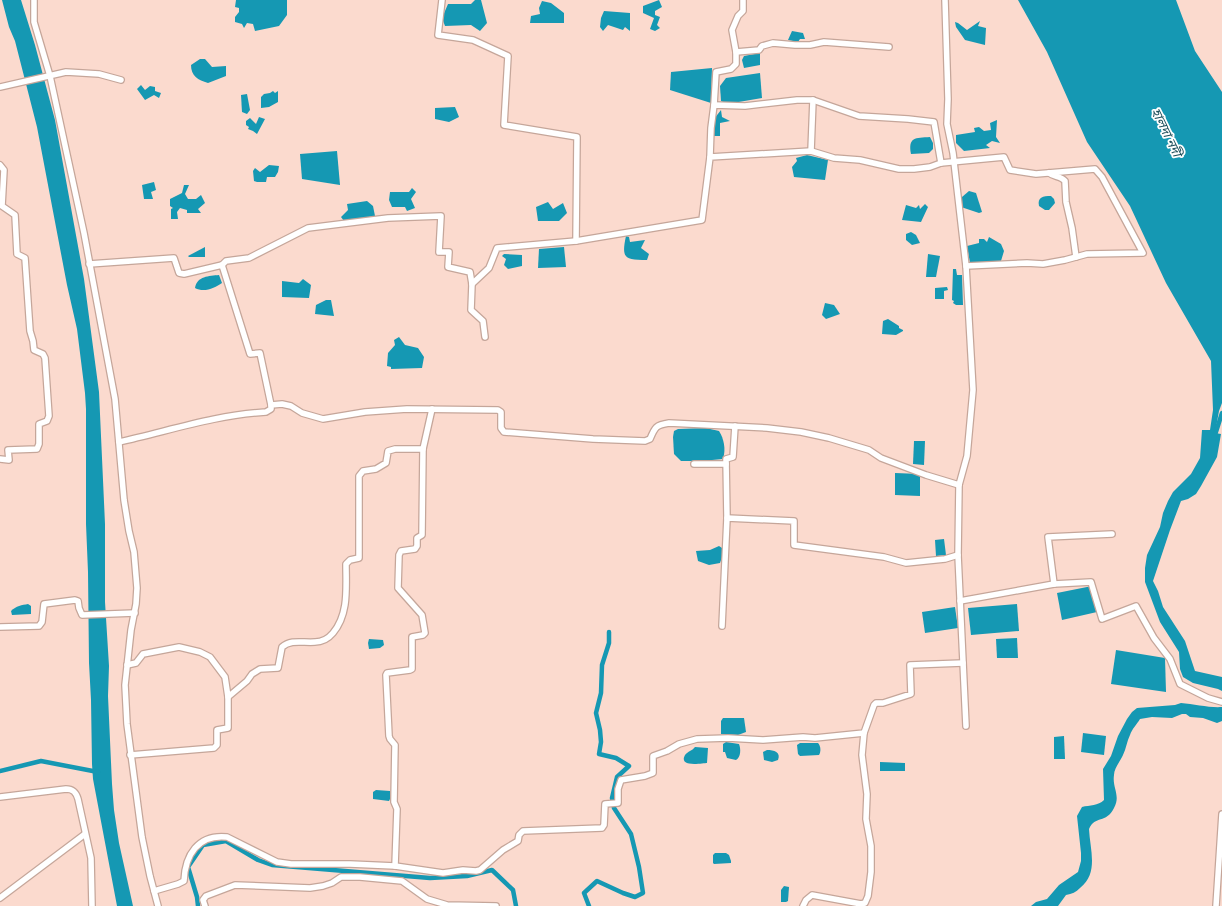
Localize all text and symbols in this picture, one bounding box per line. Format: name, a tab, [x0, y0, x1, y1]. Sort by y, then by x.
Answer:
water label: হালদা নদী	[1147, 105, 1188, 162]

